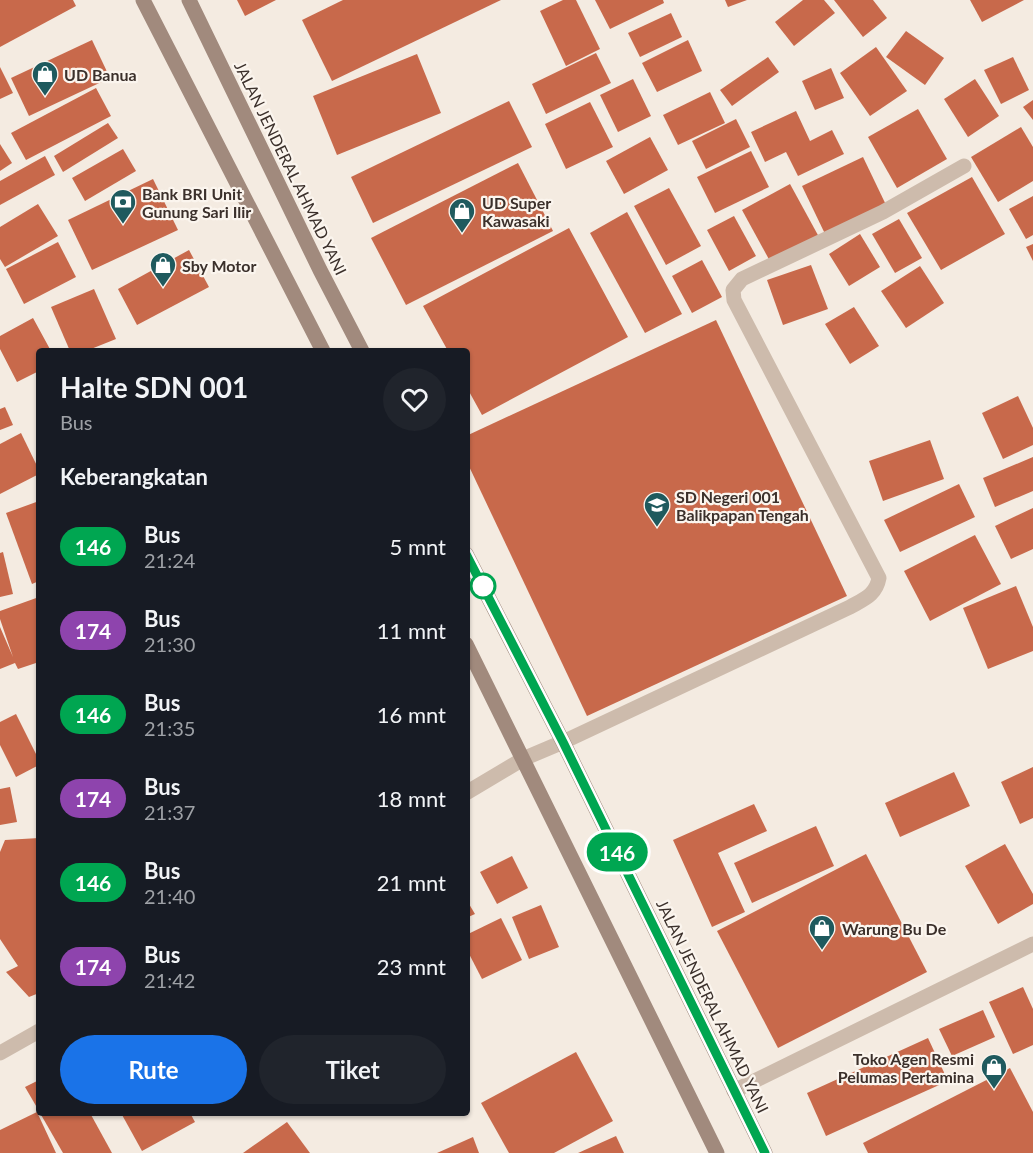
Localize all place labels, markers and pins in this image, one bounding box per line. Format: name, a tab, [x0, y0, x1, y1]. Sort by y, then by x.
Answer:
shop icon: UD Banua	[30, 59, 60, 97]
place label: UD Banua	[64, 65, 137, 84]
place label: Bank BRI Unit Gunung Sari Ilir	[142, 184, 251, 221]
bank icon: Bank BRI Unit Gunung Sari Ilir	[108, 187, 138, 225]
place label: UD Super Kawasaki	[482, 193, 551, 230]
shop icon: UD Super Kawasaki	[447, 196, 477, 234]
shop icon: Sby Motor	[148, 250, 178, 288]
place label: Sby Motor	[182, 256, 256, 275]
place label: SD Negeri 001 Balikpapan Tengah	[676, 487, 809, 524]
school or university icon: SD Negeri 001 Balikpapan Tengah	[642, 490, 672, 528]
unlabelled marker	[470, 573, 496, 599]
shop icon: Warung Bu De	[807, 913, 837, 951]
place label: Warung Bu De	[842, 919, 947, 938]
place label: Toko Agen Resmi Pelumas Pertamina	[838, 1049, 974, 1086]
shop icon: Toko Agen Resmi Pelumas Pertamina	[979, 1052, 1009, 1090]

